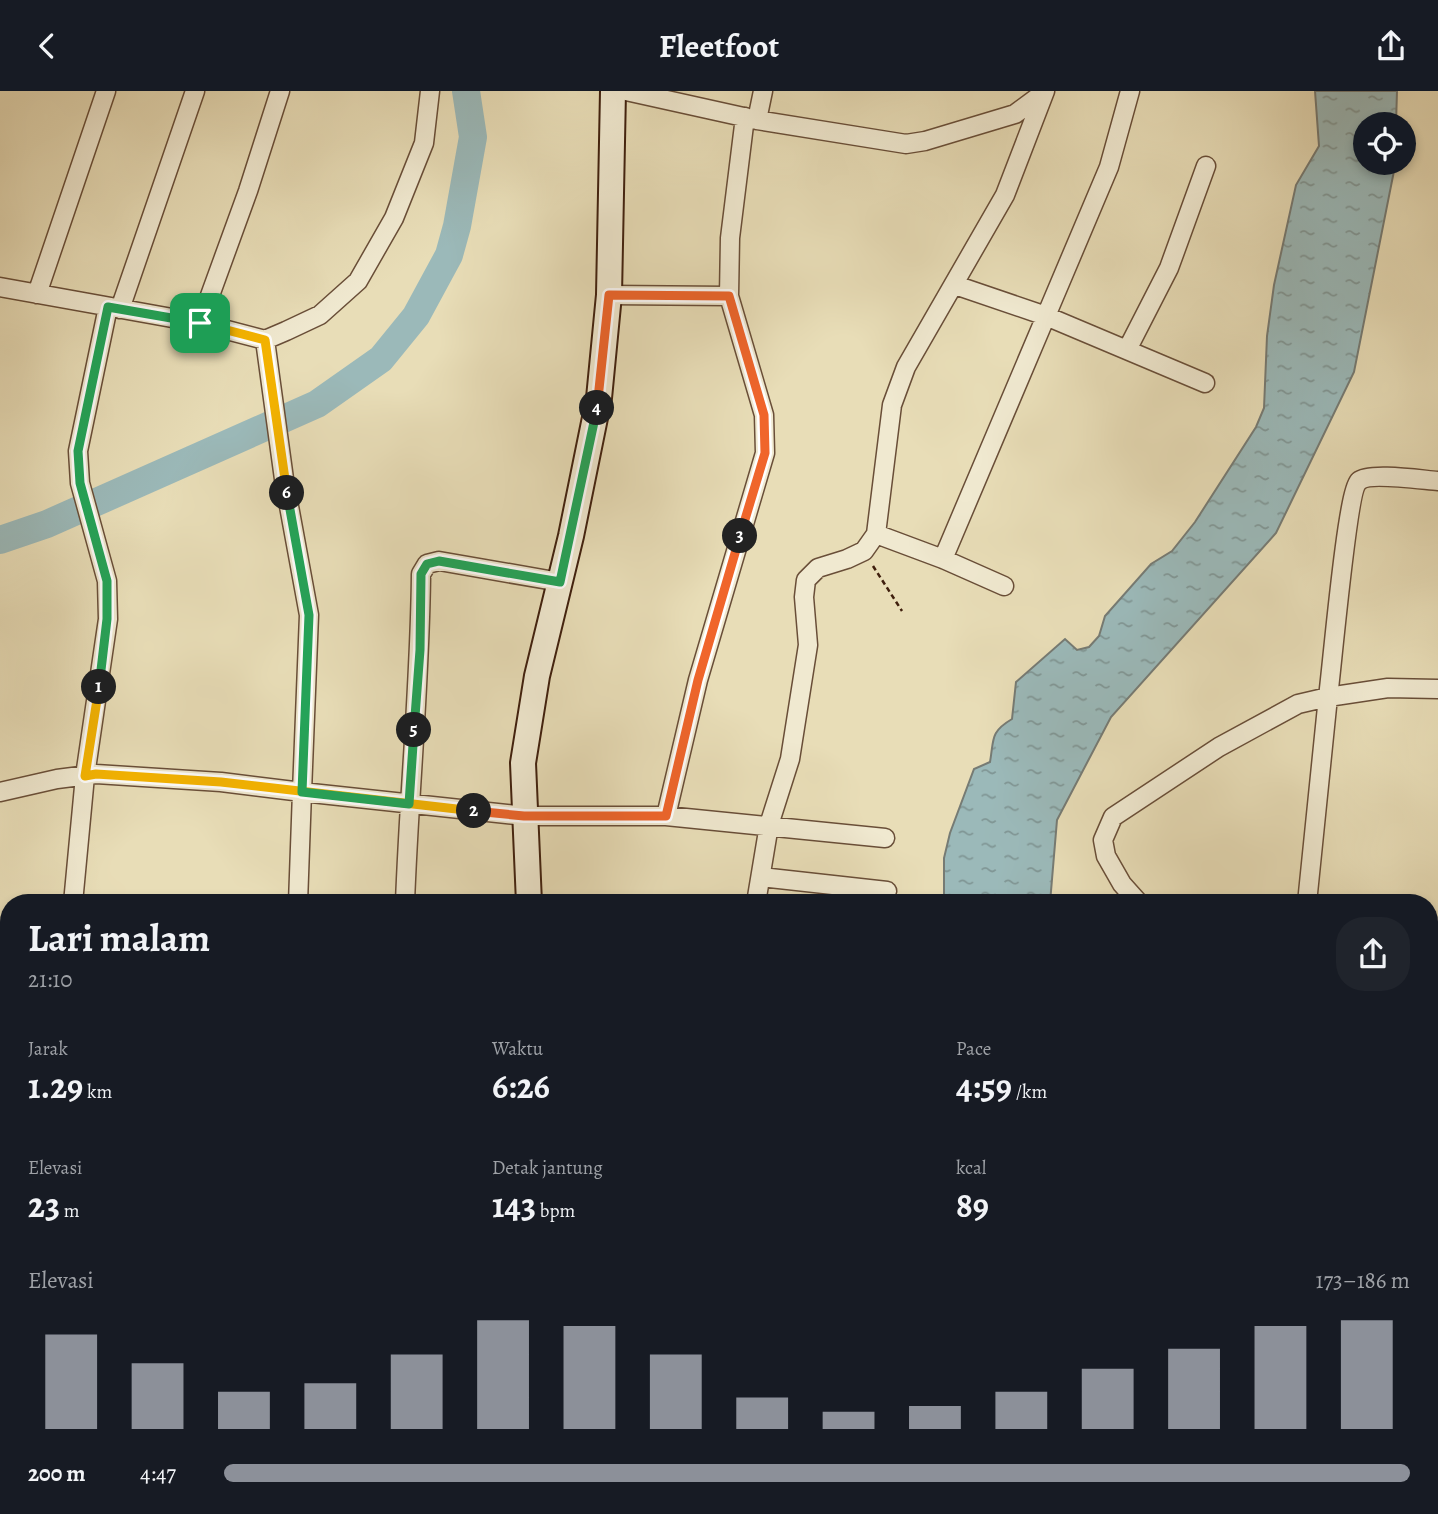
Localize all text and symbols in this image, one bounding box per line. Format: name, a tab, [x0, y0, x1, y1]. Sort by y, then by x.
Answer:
text: Fleetfoot	[659, 24, 779, 68]
icon: back	[28, 27, 66, 65]
icon: share	[1372, 27, 1410, 65]
map controls	[1353, 112, 1416, 175]
button: locate	[1353, 112, 1416, 175]
pin	[170, 293, 230, 353]
icon: arrive	[181, 304, 219, 342]
pin: 4	[580, 391, 614, 425]
text: 4	[592, 394, 601, 420]
pin: 6	[270, 475, 304, 511]
text: 6	[282, 479, 291, 505]
pin: 3	[722, 519, 758, 553]
text: 3	[735, 522, 744, 548]
pin: 1	[82, 669, 116, 705]
text: 1	[95, 673, 102, 699]
pin: 5	[396, 713, 432, 747]
text: 5	[409, 716, 418, 742]
pin: 2	[456, 793, 491, 829]
text: 2	[469, 797, 478, 823]
text: Lari malam	[28, 912, 210, 964]
button: share	[1336, 917, 1410, 991]
text: 21:10	[28, 964, 72, 995]
text: Jarak	[28, 1036, 68, 1062]
text: Waktu	[492, 1036, 543, 1062]
text: Pace	[956, 1036, 991, 1062]
text: 1.29	[28, 1062, 83, 1110]
text: 6:26	[492, 1062, 550, 1110]
text: 4:59	[956, 1062, 1012, 1110]
text: km	[83, 1079, 112, 1105]
text: /km	[1012, 1079, 1047, 1105]
text: Elevasi	[28, 1155, 82, 1181]
text: Detak jantung	[492, 1155, 603, 1181]
text: kcal	[956, 1155, 986, 1181]
text: 23	[28, 1181, 60, 1229]
text: 143	[492, 1181, 536, 1229]
text: 89	[956, 1181, 989, 1229]
text: m	[60, 1198, 80, 1224]
text: bpm	[536, 1198, 575, 1224]
text: Elevasi	[28, 1265, 94, 1296]
text: 173–186 m	[1316, 1265, 1410, 1296]
text: 200 m	[28, 1458, 86, 1489]
text: 4:47	[140, 1458, 176, 1489]

